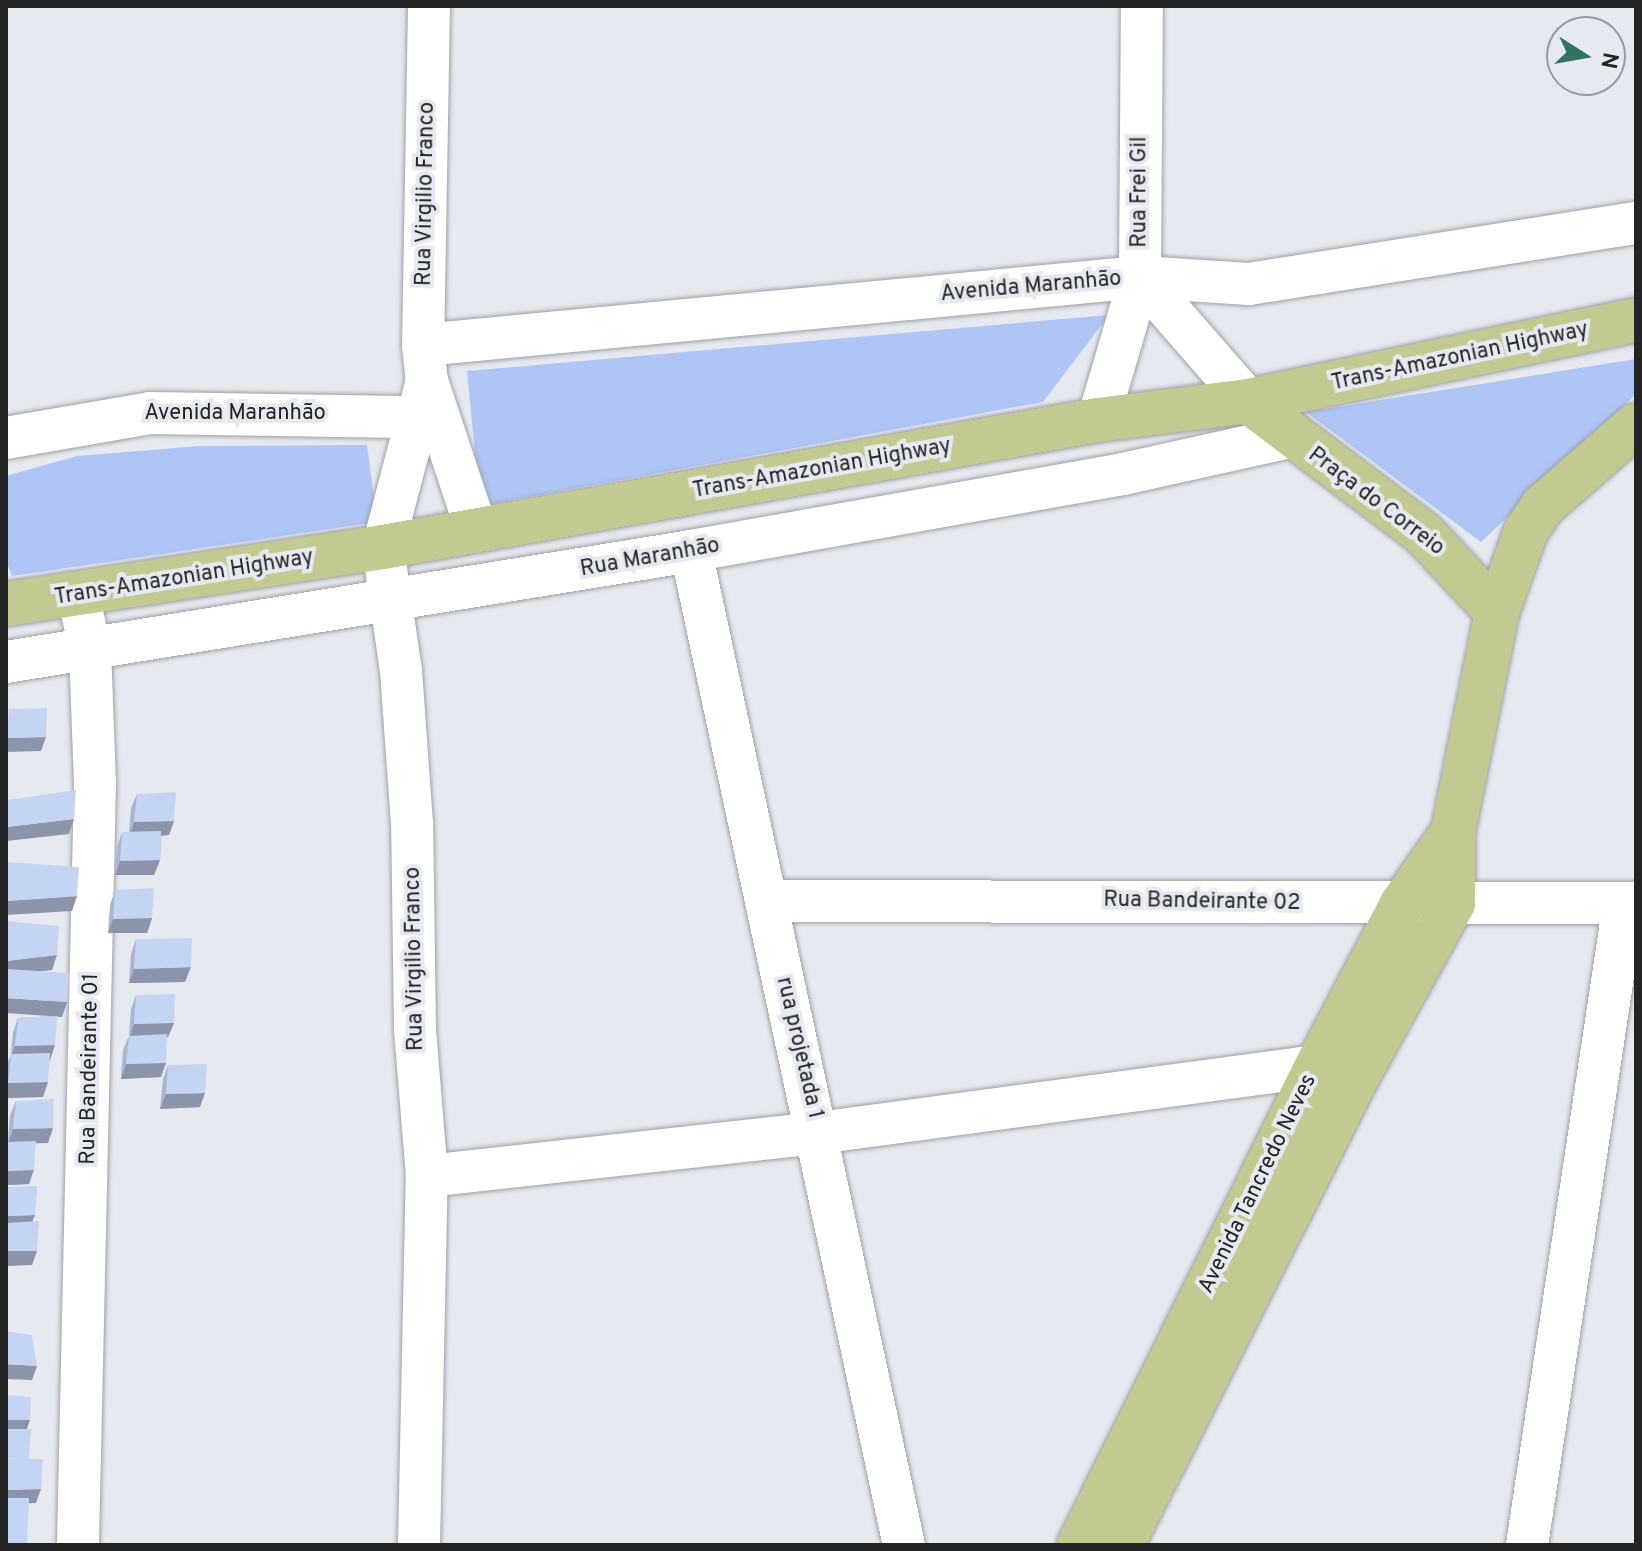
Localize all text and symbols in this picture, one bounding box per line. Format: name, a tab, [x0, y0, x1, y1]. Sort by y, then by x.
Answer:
north arrow	[1546, 16, 1626, 96]
text: N	[1593, 50, 1623, 71]
street label: Rua Virgilio Franco	[411, 101, 441, 287]
street label: Rua Frei Gil	[1127, 136, 1153, 248]
street label: Avenida Maranhão	[939, 266, 1123, 308]
street label: Trans-Amazonian Highway	[1329, 317, 1591, 397]
street label: Avenida Maranhão	[144, 401, 326, 427]
street label: Trans-Amazonian Highway	[691, 433, 953, 505]
street label: Praça do Correio	[1303, 442, 1449, 562]
street label: Rua Maranhão	[578, 533, 722, 583]
street label: Trans-Amazonian Highway	[53, 544, 315, 612]
street label: Rua Virgilio Franco	[400, 866, 430, 1052]
street label: Rua Bandeirante 02	[1103, 887, 1301, 917]
street label: Rua Bandeirante 01	[75, 973, 105, 1165]
street label: rua projetada 1	[770, 975, 828, 1121]
street label: Avenida Tancredo Neves	[1193, 1070, 1323, 1298]

